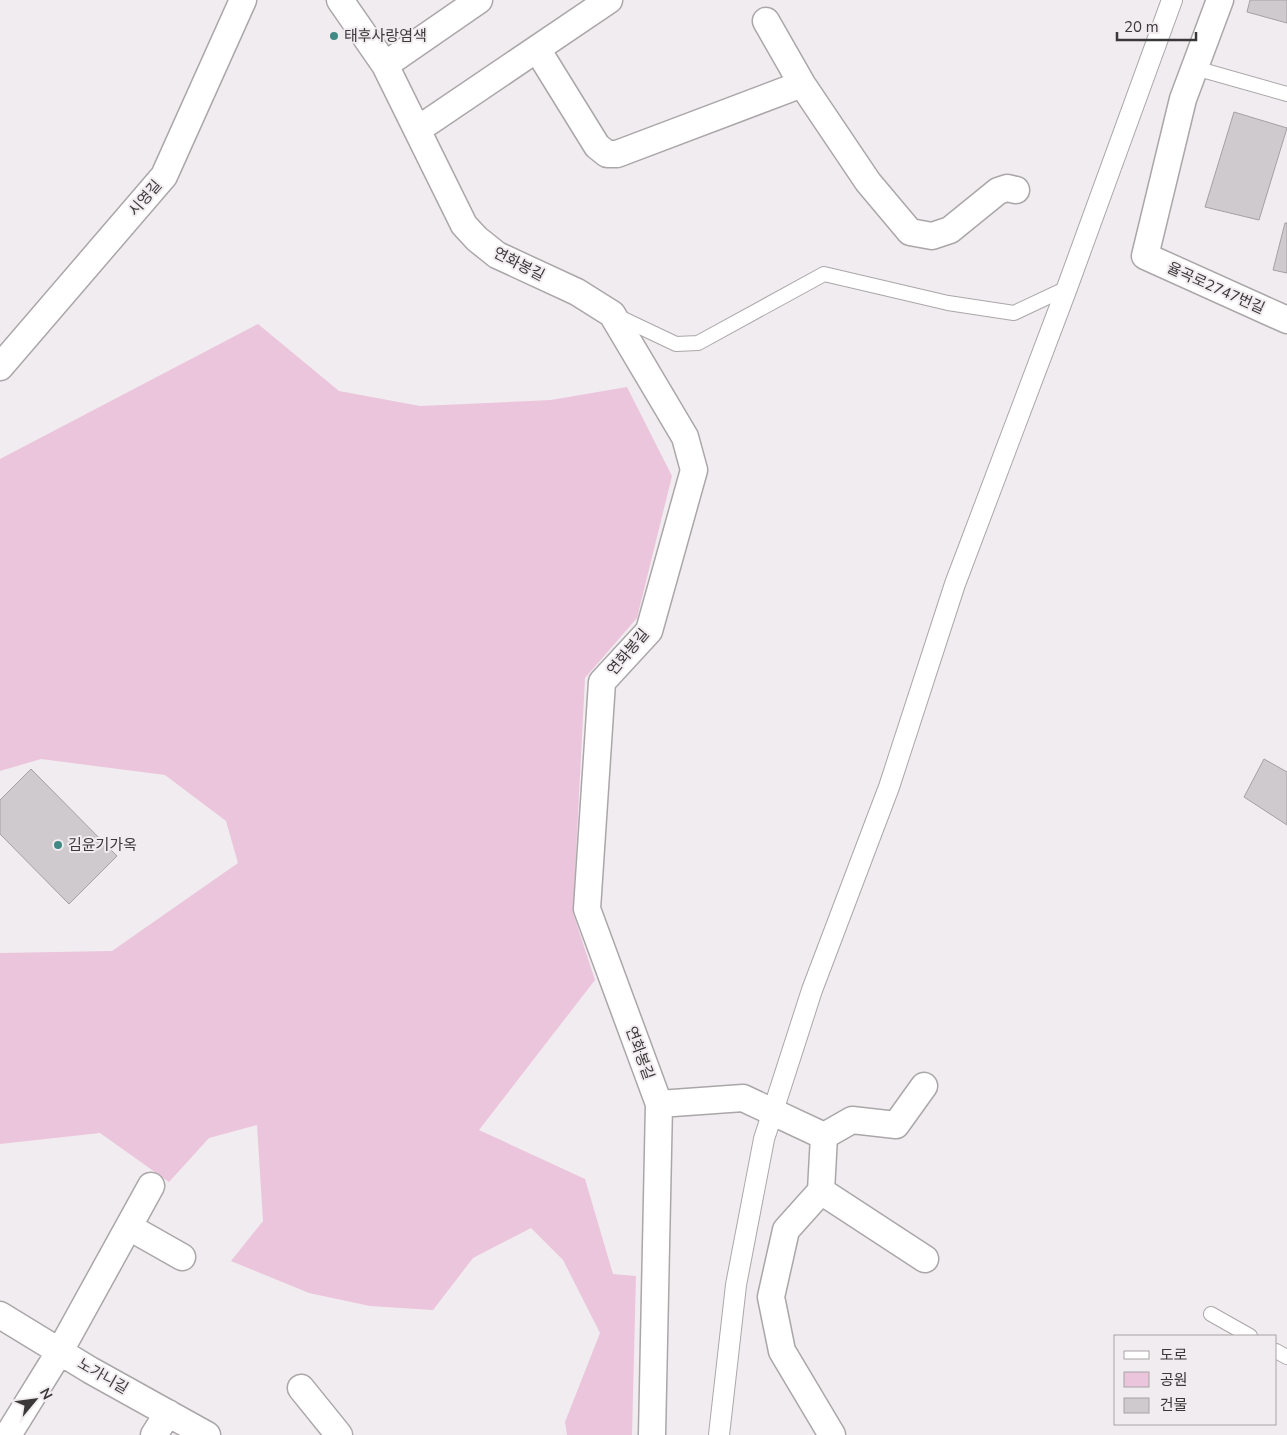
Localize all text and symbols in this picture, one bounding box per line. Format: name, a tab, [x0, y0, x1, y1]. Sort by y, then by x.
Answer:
scale bar	[1117, 10, 1196, 42]
text: 20 m	[1124, 17, 1159, 37]
place label: 태후사랑염색	[344, 26, 427, 46]
marker: 태후사랑염색	[328, 30, 340, 42]
street label: 시영길	[124, 176, 166, 220]
street label: 연화봉길	[490, 243, 548, 285]
street label: 율곡로2747번길	[1164, 258, 1268, 318]
street label: 연화봉길	[603, 624, 653, 680]
place label: 김윤기가옥	[68, 835, 137, 855]
marker: 김윤기가옥	[52, 839, 64, 851]
street label: 연화봉길	[621, 1024, 659, 1082]
legend	[1114, 1335, 1277, 1425]
text: 도로	[1160, 1345, 1188, 1365]
street label: 노가니길	[74, 1354, 132, 1398]
text: 공원	[1160, 1370, 1188, 1390]
north arrow	[10, 1375, 60, 1425]
text: N	[35, 1385, 57, 1403]
text: 건물	[1160, 1395, 1188, 1415]

